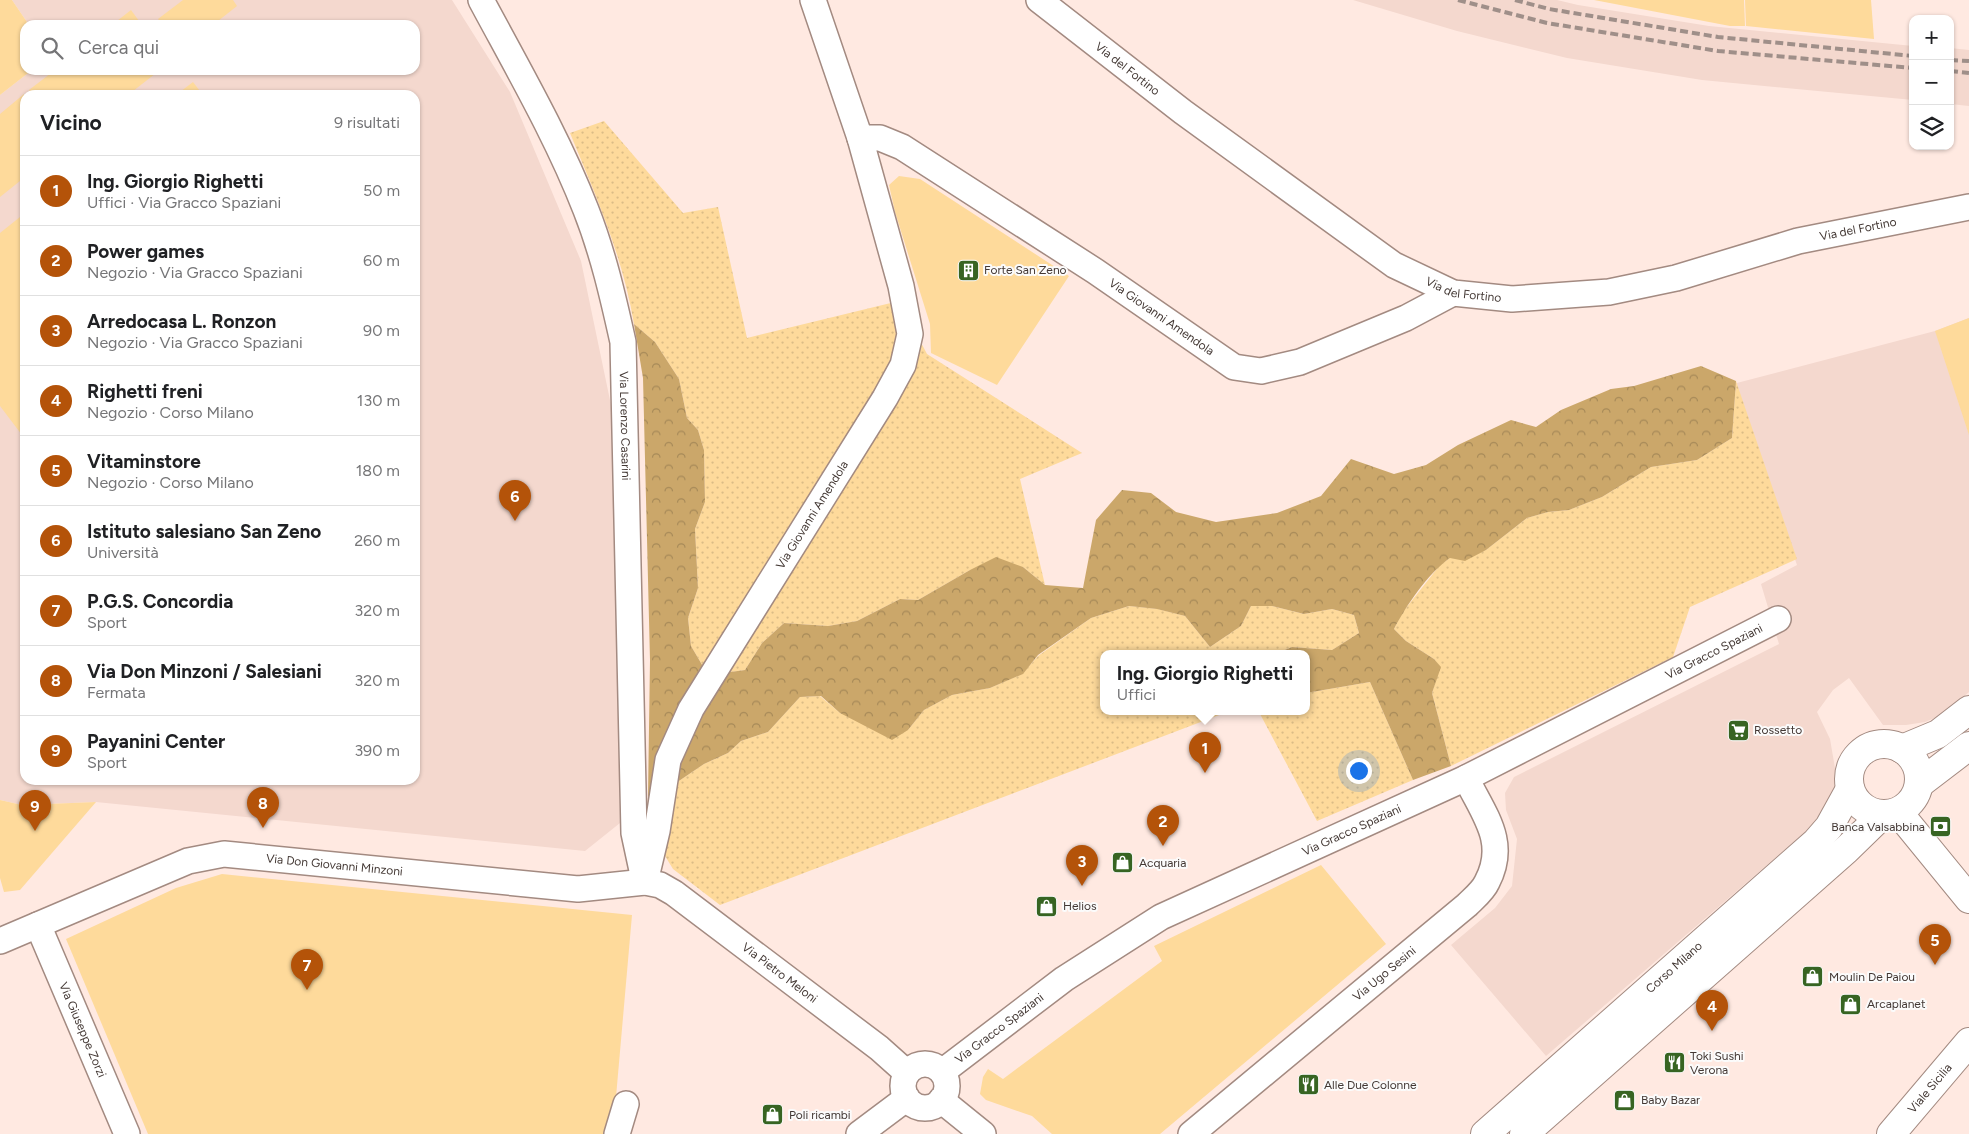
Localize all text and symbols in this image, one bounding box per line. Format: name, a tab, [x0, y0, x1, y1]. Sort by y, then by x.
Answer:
map controls	[1909, 15, 1954, 150]
button: +	[1909, 15, 1954, 60]
search box	[20, 20, 420, 75]
icon: search	[38, 34, 66, 62]
text: Cerca qui	[78, 36, 159, 59]
street label: Via del Fortino	[1092, 39, 1162, 98]
button: −	[1909, 60, 1954, 105]
button: layers	[1909, 105, 1954, 150]
text: Vicino	[40, 110, 102, 135]
text: 9 risultati	[334, 113, 400, 132]
text: Ing. Giorgio Righetti	[87, 170, 264, 193]
text: 1	[53, 181, 59, 200]
text: 50 m	[363, 181, 400, 200]
text: Uffici · Via Gracco Spaziani	[87, 193, 281, 212]
street label: Via del Fortino	[1818, 215, 1898, 244]
text: Power games	[87, 240, 204, 263]
text: 2	[51, 251, 61, 270]
text: 60 m	[363, 251, 400, 270]
building icon: Forte San Zeno	[956, 258, 980, 282]
text: Negozio · Via Gracco Spaziani	[87, 263, 303, 282]
place label: Forte San Zeno	[984, 263, 1067, 277]
street label: Via del Fortino	[1423, 274, 1502, 305]
street label: Via Giovanni Amendola	[1106, 276, 1217, 358]
text: Arredocasa L. Ronzon	[87, 310, 276, 333]
text: 3	[52, 321, 60, 340]
text: 90 m	[363, 321, 400, 340]
text: Negozio · Via Gracco Spaziani	[87, 333, 303, 352]
street label: Via Lorenzo Casarini	[617, 371, 633, 481]
text: Righetti freni	[87, 380, 203, 403]
text: 4	[51, 391, 61, 410]
text: 130 m	[357, 391, 400, 410]
text: Negozio · Corso Milano	[87, 403, 254, 422]
text: Vitaminstore	[87, 450, 201, 473]
street label: Via Giovanni Amendola	[773, 458, 851, 571]
text: 5	[51, 461, 61, 480]
text: 180 m	[356, 461, 400, 480]
text: Negozio · Corso Milano	[87, 473, 254, 492]
pin: 6	[499, 480, 531, 521]
text: Istituto salesiano San Zeno	[87, 520, 321, 543]
text: 6	[51, 531, 61, 550]
text: 260 m	[354, 531, 400, 550]
text: Università	[87, 543, 159, 562]
text: P.G.S. Concordia	[87, 590, 233, 613]
text: 7	[52, 601, 60, 620]
text: 320 m	[355, 601, 400, 620]
text: Sport	[87, 613, 127, 632]
street label: Via Gracco Spaziani	[1663, 621, 1765, 682]
popup	[1100, 650, 1310, 715]
text: Via Don Minzoni / Salesiani	[87, 660, 322, 683]
text: Ing. Giorgio Righetti	[1117, 662, 1293, 685]
text: 8	[51, 671, 61, 690]
text: 320 m	[355, 671, 400, 690]
text: Fermata	[87, 683, 146, 702]
text: Uffici	[1117, 685, 1156, 704]
supermarket icon: Rossetto	[1726, 718, 1750, 742]
place label: Rossetto	[1754, 723, 1802, 737]
text: Payanini Center	[87, 730, 225, 753]
pin: 1	[1189, 732, 1221, 773]
text: 9	[51, 741, 61, 760]
text: 390 m	[354, 741, 400, 760]
text: Sport	[87, 753, 127, 772]
your location	[1346, 758, 1372, 784]
pin: 8	[247, 787, 279, 828]
pin: 9	[19, 790, 51, 831]
street label: Via Gracco Spaziani	[1300, 801, 1403, 859]
pin: 2	[1147, 805, 1179, 846]
bank icon: Banca Valsabbina	[1929, 815, 1953, 839]
place label: Banca Valsabbina	[1831, 820, 1925, 834]
pin: 3	[1066, 845, 1098, 886]
street label: Via Don Giovanni Minzoni	[265, 851, 403, 879]
shop icon: Acquaria	[1111, 851, 1135, 875]
place label: Acquaria	[1139, 856, 1186, 870]
shop icon: Helios	[1035, 894, 1059, 918]
place label: Helios	[1063, 899, 1097, 913]
pin: 5	[1919, 924, 1951, 965]
street label: Corso Milano	[1643, 939, 1705, 996]
street label: Via Pietro Meloni	[739, 940, 820, 1006]
street label: Via Ugo Sesini	[1350, 944, 1418, 1004]
pin: 7	[291, 949, 323, 990]
shop icon: Moulin De Paiou	[1801, 965, 1825, 989]
place label: Moulin De Paiou	[1829, 970, 1915, 984]
street label: Via Giuseppe Zorzi	[56, 980, 109, 1080]
street label: Via Gracco Spaziani	[952, 990, 1046, 1066]
pin: 4	[1696, 990, 1728, 1031]
shop icon: Arcaplanet	[1839, 992, 1863, 1016]
place label: Arcaplanet	[1867, 997, 1926, 1011]
place label: Toki Sushi Verona	[1690, 1049, 1744, 1077]
restaurant icon: Toki Sushi Verona	[1662, 1051, 1686, 1075]
street label: Viale Sicilia	[1905, 1061, 1955, 1116]
restaurant icon: Alle Due Colonne	[1296, 1073, 1320, 1097]
place label: Alle Due Colonne	[1324, 1078, 1417, 1092]
shop icon: Baby Bazar	[1613, 1088, 1637, 1112]
place label: Baby Bazar	[1641, 1093, 1700, 1107]
shop icon: Poli ricambi	[761, 1103, 785, 1127]
place label: Poli ricambi	[789, 1108, 851, 1122]

